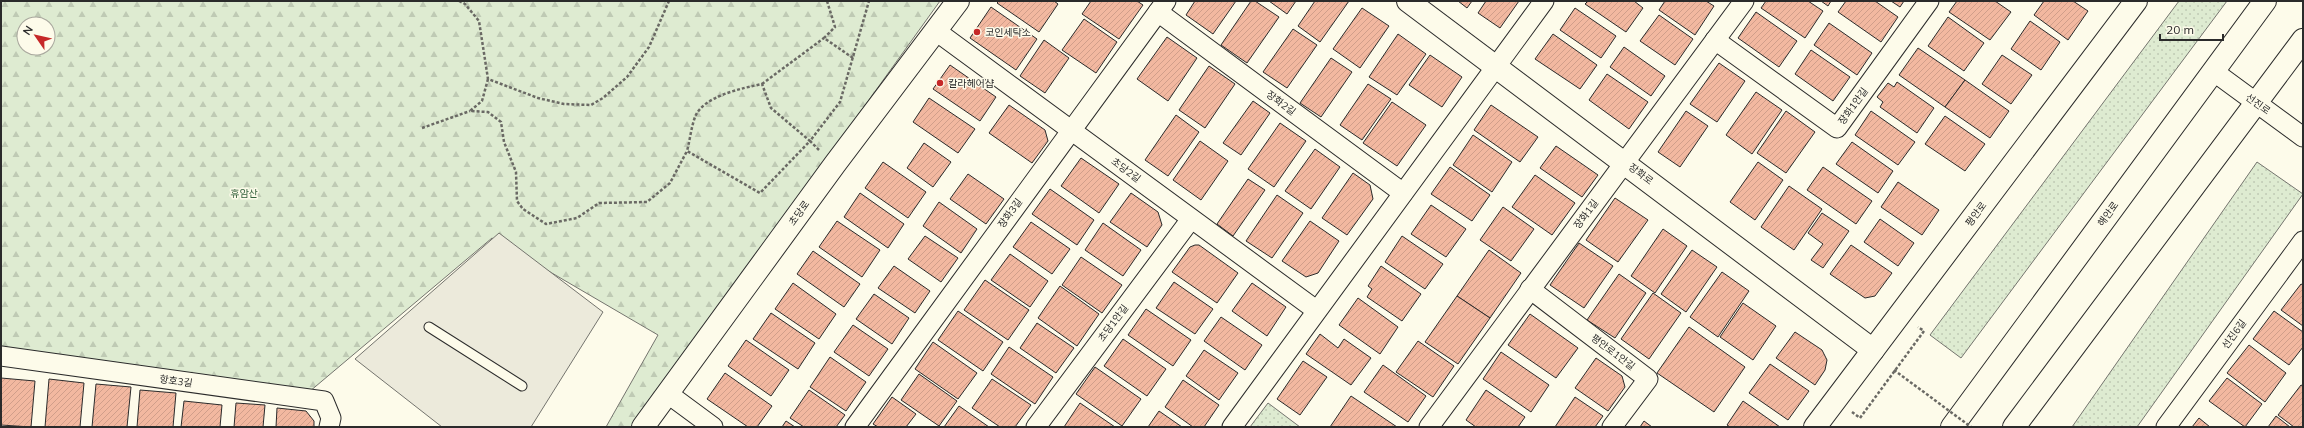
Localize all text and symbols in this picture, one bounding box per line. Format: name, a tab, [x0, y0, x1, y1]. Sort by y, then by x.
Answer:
north arrow	[16, 16, 56, 56]
scale bar	[2160, 16, 2223, 42]
text: 20 m	[2166, 22, 2194, 37]
text: N	[20, 23, 36, 38]
place label: 코인세탁소	[985, 26, 1031, 39]
marker: 코인세탁소	[972, 27, 982, 37]
place label: 칼라헤어샵	[948, 77, 995, 90]
marker: 칼라헤어샵	[935, 78, 945, 88]
street label: 장화1안길	[1835, 85, 1871, 127]
street label: 장화2길	[1264, 88, 1298, 118]
street label: 선진로	[2243, 91, 2273, 117]
street label: 초당2길	[1109, 155, 1143, 185]
street label: 장화로	[1626, 161, 1656, 187]
park label: 휴암산	[230, 187, 258, 200]
street label: 장화3길	[995, 196, 1025, 230]
street label: 장화1길	[1571, 197, 1601, 231]
street label: 초당로	[786, 198, 812, 228]
street label: 평안로	[1963, 199, 1989, 229]
street label: 해안로	[2095, 199, 2121, 229]
street label: 초당1안길	[1095, 302, 1131, 344]
street label: 선진6길	[2219, 317, 2249, 351]
street label: 평안로1안길	[1588, 331, 1638, 373]
street label: 항호3길	[158, 372, 194, 390]

